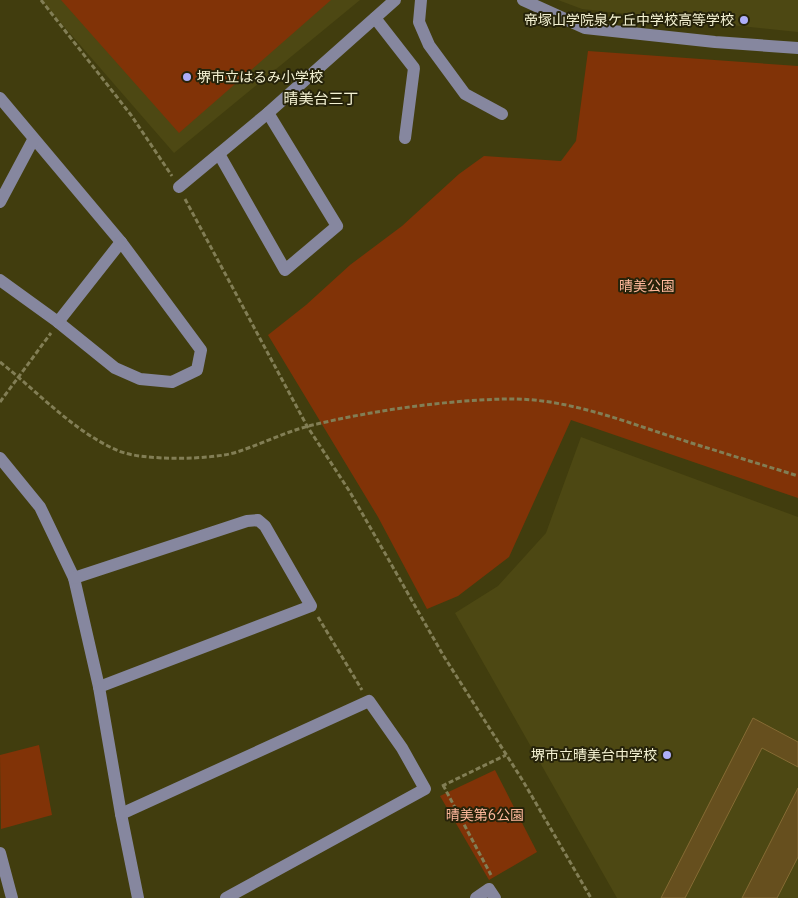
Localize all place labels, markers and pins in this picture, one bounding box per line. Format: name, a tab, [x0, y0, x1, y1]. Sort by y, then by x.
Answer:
place label: 帝塚山学院泉ケ丘中学校高等学校	[524, 11, 734, 29]
marker: 帝塚山学院泉ケ丘中学校高等学校	[738, 14, 750, 26]
place label: 堺市立はるみ小学校	[197, 68, 323, 86]
marker: 堺市立はるみ小学校	[181, 71, 193, 83]
place label: 堺市立晴美台中学校	[531, 746, 657, 764]
marker: 堺市立晴美台中学校	[661, 749, 673, 761]

